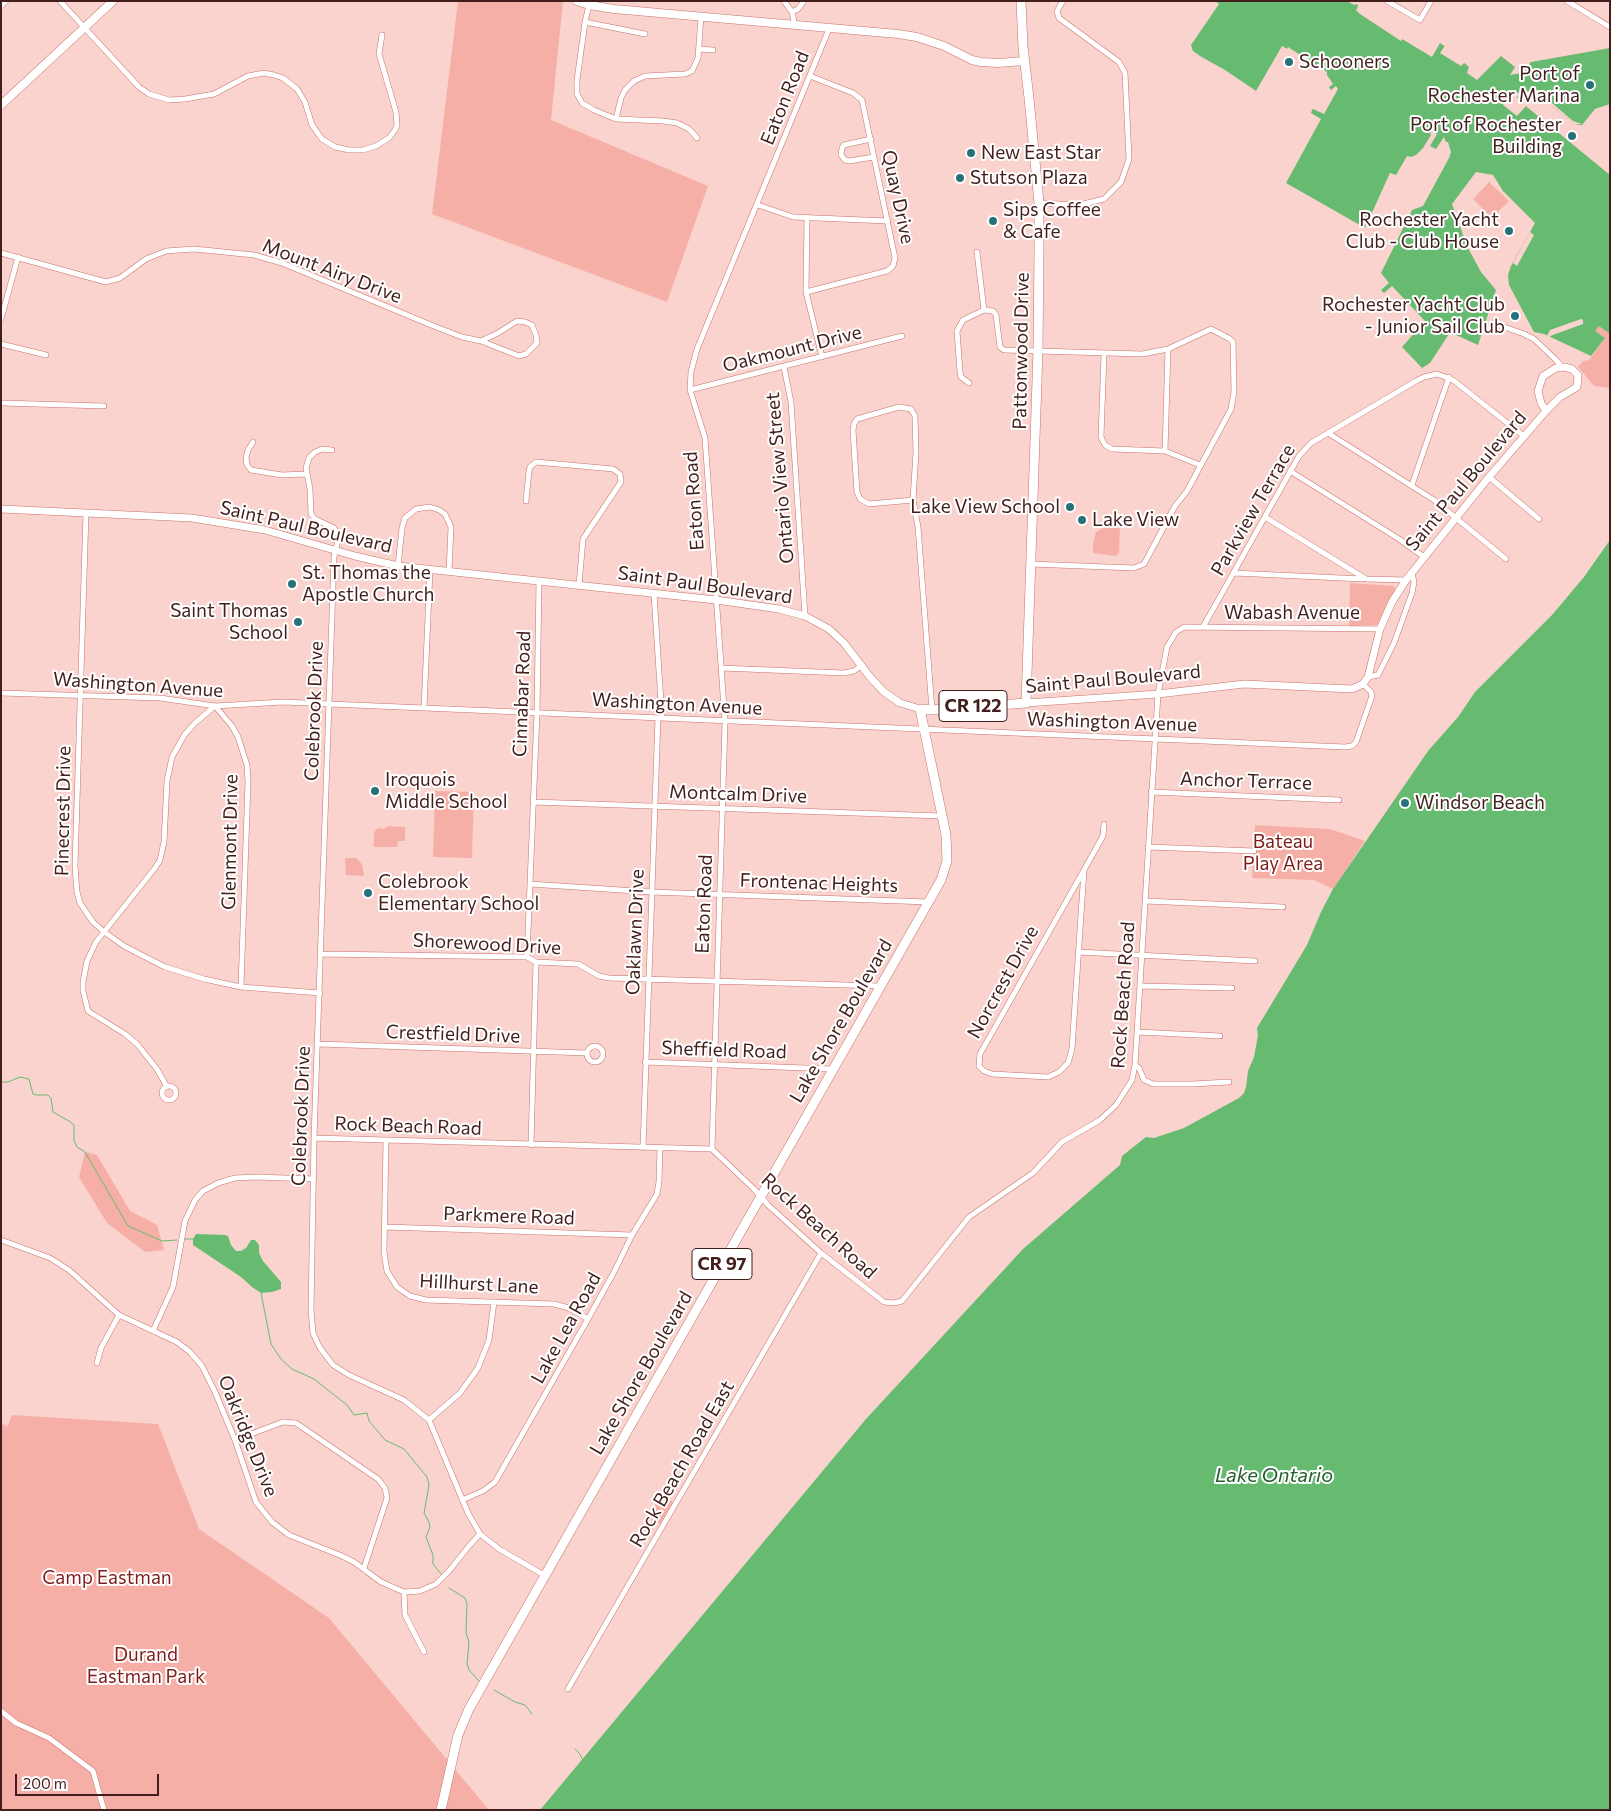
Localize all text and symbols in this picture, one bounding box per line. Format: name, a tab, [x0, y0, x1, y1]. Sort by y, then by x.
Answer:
street label: Eaton Road	[756, 48, 814, 148]
place label: Schooners	[1299, 51, 1390, 73]
marker: Schooners	[1283, 56, 1295, 68]
place label: Port of Rochester Marina	[1428, 63, 1580, 107]
marker: Port of Rochester Marina	[1584, 79, 1596, 91]
place label: Port of Rochester Building	[1410, 114, 1562, 158]
marker: Port of Rochester Building	[1566, 130, 1578, 142]
place label: New East Star	[981, 142, 1101, 164]
marker: New East Star	[965, 147, 977, 159]
street label: Quay Drive	[877, 148, 919, 246]
place label: Stutson Plaza	[970, 167, 1088, 189]
marker: Stutson Plaza	[954, 172, 966, 184]
place label: Sips Coffee & Cafe	[1003, 199, 1101, 243]
place label: Rochester Yacht Club - Club House	[1346, 209, 1499, 253]
marker: Sips Coffee & Cafe	[987, 215, 999, 227]
marker: Rochester Yacht Club - Club House	[1503, 225, 1515, 237]
street label: Mount Airy Drive	[259, 234, 405, 308]
street label: Pattonwood Drive	[1008, 272, 1034, 430]
place label: Rochester Yacht Club - Junior Sail Club	[1322, 294, 1505, 338]
marker: Rochester Yacht Club - Junior Sail Club	[1509, 310, 1521, 322]
street label: Oakmount Drive	[720, 321, 864, 377]
street label: Ontario View Street	[761, 391, 799, 565]
street label: Saint Paul Boulevard	[1401, 406, 1531, 556]
street label: Parkview Terrace	[1206, 440, 1300, 580]
street label: Eaton Road	[679, 451, 709, 551]
street label: Saint Paul Boulevard	[218, 496, 394, 558]
place label: Lake View School	[910, 496, 1060, 518]
marker: Lake View School	[1064, 501, 1076, 513]
place label: Lake View	[1092, 509, 1179, 531]
marker: Lake View	[1076, 514, 1088, 526]
street label: Saint Paul Boulevard	[616, 561, 794, 609]
place label: St. Thomas the Apostle Church	[302, 562, 434, 606]
marker: St. Thomas the Apostle Church	[286, 578, 298, 590]
place label: Saint Thomas School	[170, 600, 288, 644]
street label: Wabash Avenue	[1224, 602, 1360, 624]
marker: Saint Thomas School	[292, 616, 304, 628]
street label: Cinnabar Road	[508, 630, 536, 758]
street label: Colebrook Drive	[300, 641, 328, 781]
street label: Saint Paul Boulevard	[1024, 660, 1202, 698]
street label: Washington Avenue	[52, 668, 224, 702]
street label: Washington Avenue	[591, 688, 763, 720]
road number: CR 122	[939, 690, 1007, 721]
street label: Washington Avenue	[1026, 708, 1198, 736]
street label: Pinecrest Drive	[50, 746, 76, 876]
street label: Anchor Terrace	[1180, 767, 1312, 795]
place label: Iroquois Middle School	[385, 769, 507, 813]
street label: Glenmont Drive	[217, 774, 243, 910]
street label: Montcalm Drive	[668, 780, 808, 808]
marker: Iroquois Middle School	[369, 785, 381, 797]
place label: Windsor Beach	[1415, 792, 1545, 814]
marker: Windsor Beach	[1399, 797, 1411, 809]
park label: Bateau Play Area	[1243, 831, 1323, 875]
street label: Eaton Road	[691, 854, 717, 954]
street label: Oaklawn Drive	[621, 869, 649, 995]
street label: Frontenac Heights	[739, 869, 899, 897]
place label: Colebrook Elementary School	[378, 871, 539, 915]
marker: Colebrook Elementary School	[362, 887, 374, 899]
street label: Rock Beach Road	[1106, 921, 1140, 1069]
street label: Norcrest Drive	[963, 922, 1043, 1042]
street label: Shorewood Drive	[412, 929, 562, 959]
street label: Lake Shore Boulevard	[785, 935, 897, 1107]
street label: Crestfield Drive	[385, 1020, 521, 1048]
street label: Sheffield Road	[661, 1036, 787, 1064]
street label: Colebrook Drive	[287, 1046, 315, 1186]
street label: Rock Beach Road	[334, 1112, 482, 1140]
street label: Rock Beach Road	[757, 1168, 881, 1284]
street label: Parkmere Road	[443, 1202, 575, 1230]
road number: CR 97	[692, 1248, 752, 1280]
street label: Hillhurst Lane	[419, 1269, 539, 1299]
street label: Lake Lea Road	[526, 1269, 606, 1387]
street label: Lake Shore Boulevard	[585, 1287, 697, 1459]
street label: Oakridge Drive	[213, 1372, 283, 1500]
street label: Rock Beach Road East	[625, 1377, 739, 1551]
water label: Lake Ontario	[1215, 1463, 1333, 1487]
park label: Camp Eastman	[42, 1567, 172, 1589]
park label: Durand Eastman Park	[87, 1644, 205, 1688]
scale bar	[18, 1764, 161, 1796]
text: 200 m	[23, 1774, 67, 1792]

